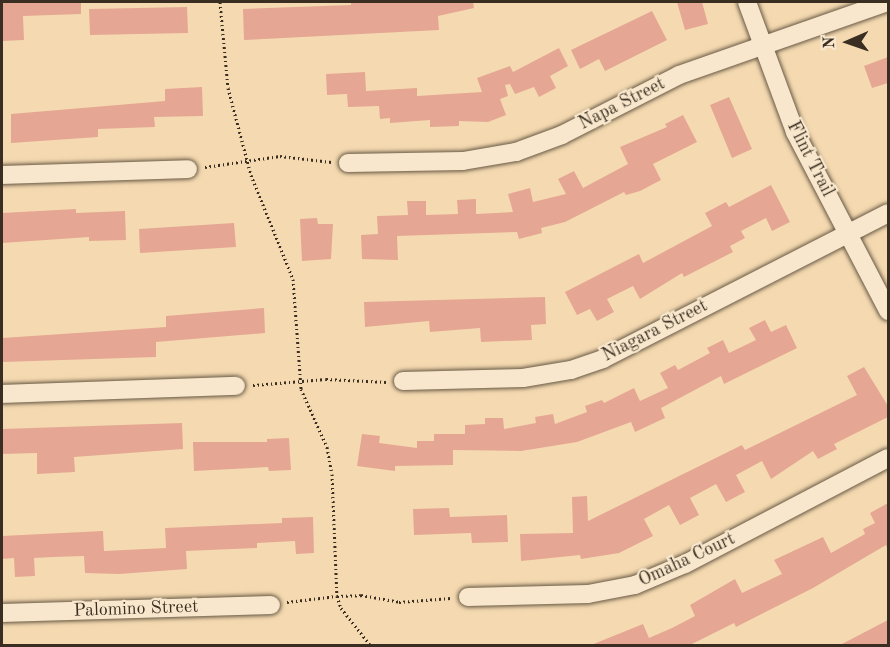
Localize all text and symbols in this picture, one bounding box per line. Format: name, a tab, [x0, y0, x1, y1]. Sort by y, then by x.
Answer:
north arrow	[818, 12, 878, 72]
text: N	[822, 36, 838, 49]
street label: Napa Street	[575, 73, 669, 135]
street label: Flint Trail	[782, 118, 838, 200]
street label: Niagara Street	[599, 295, 711, 367]
street label: Omaha Court	[635, 528, 739, 592]
street label: Palomino Street	[73, 596, 199, 622]

